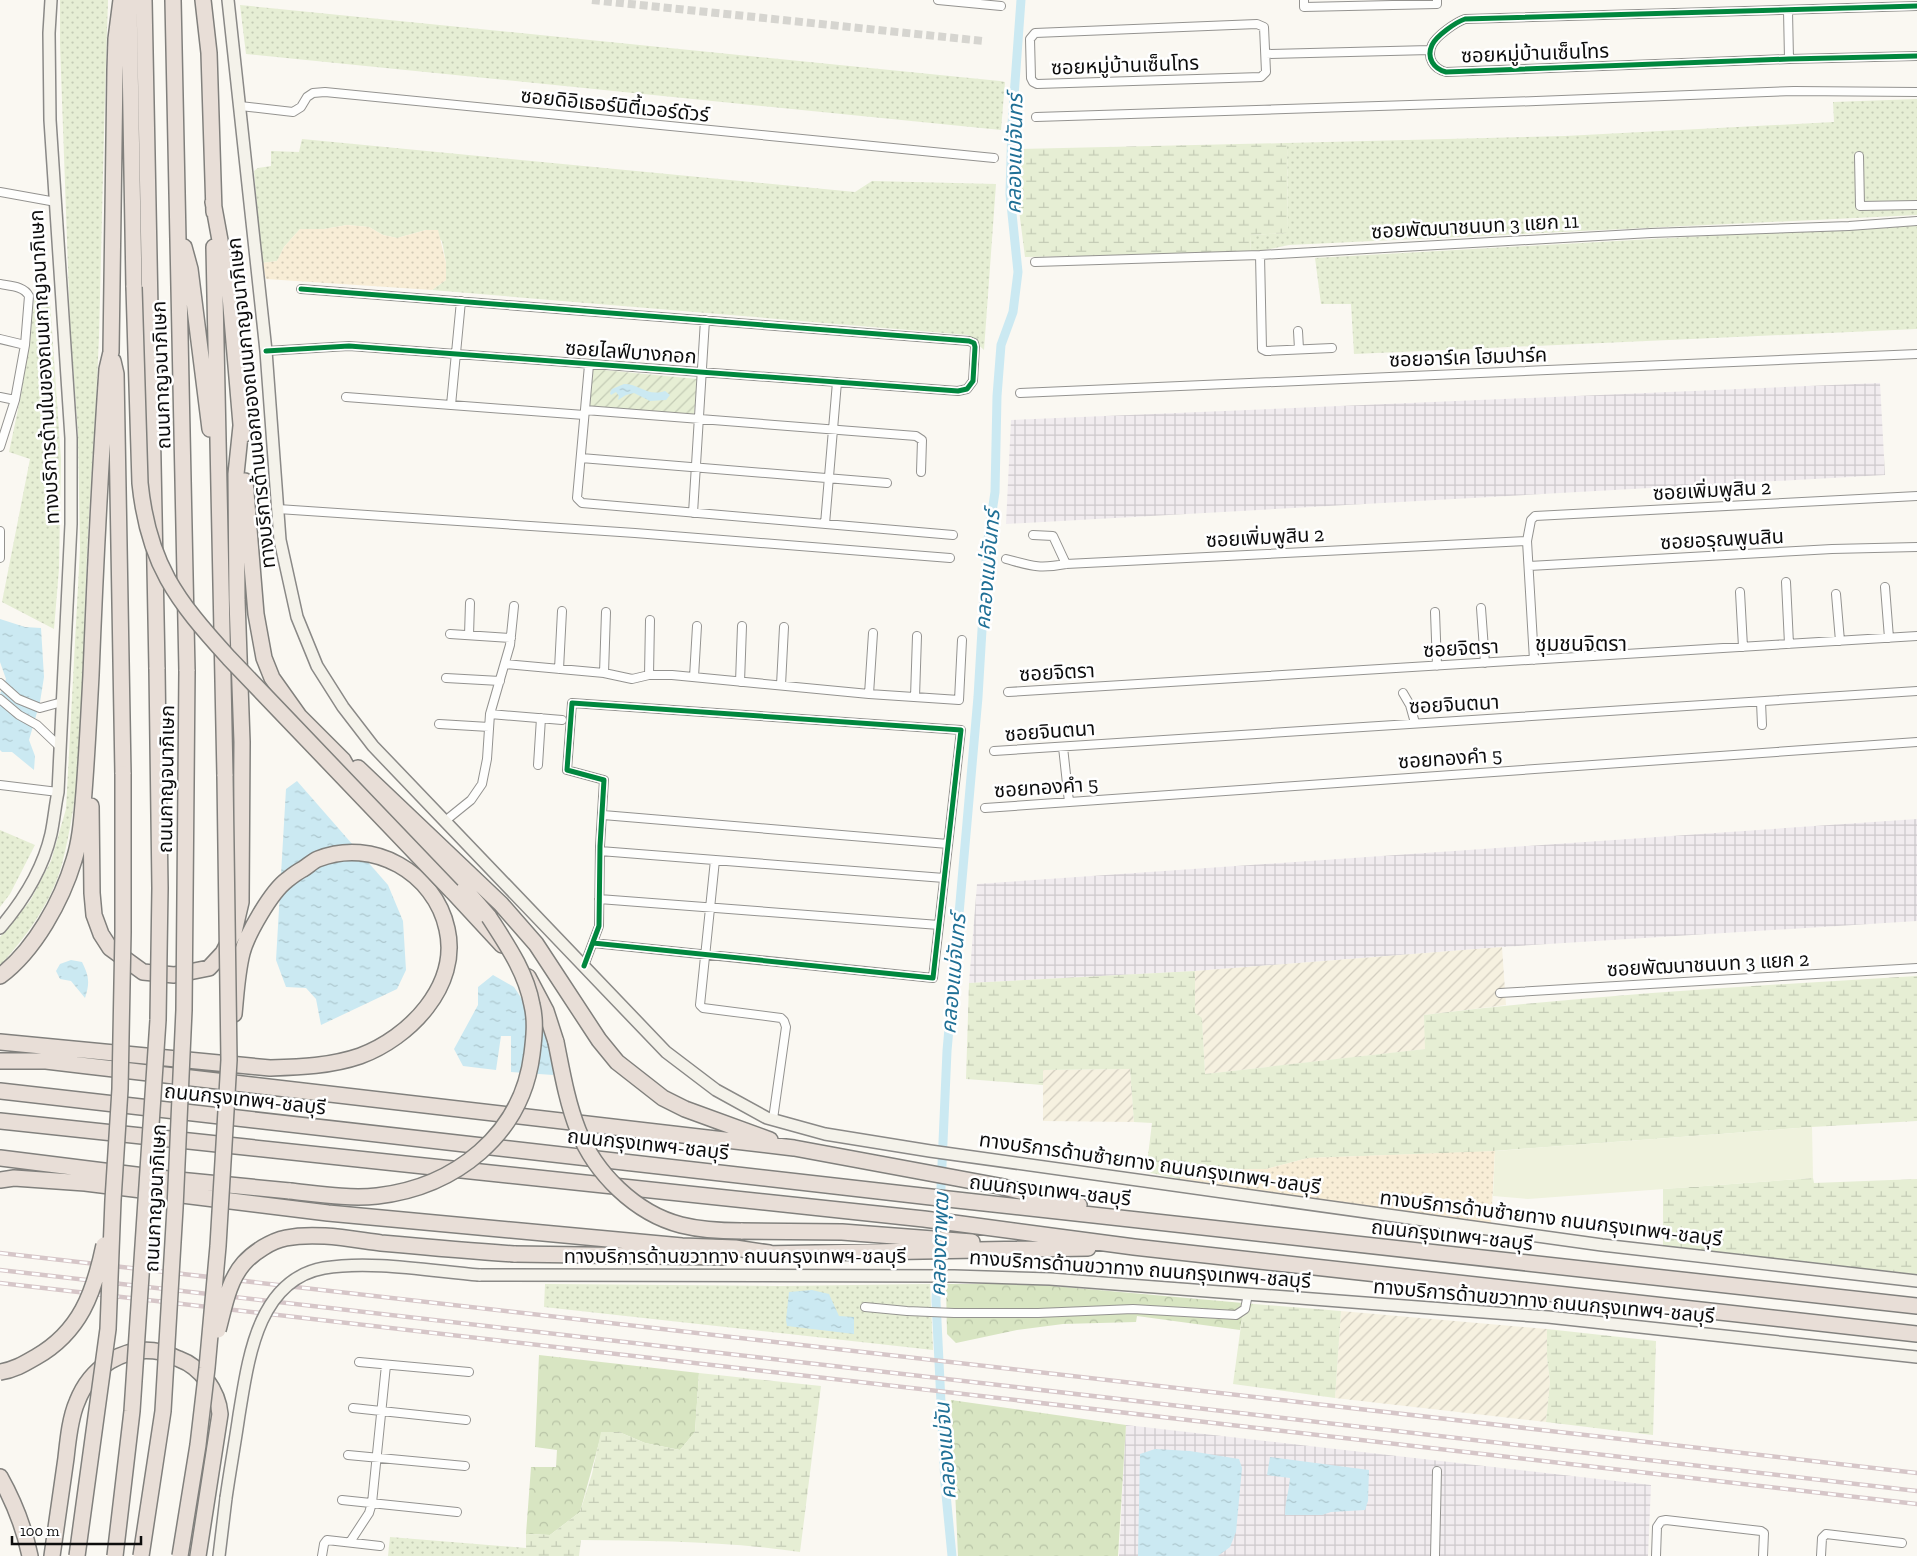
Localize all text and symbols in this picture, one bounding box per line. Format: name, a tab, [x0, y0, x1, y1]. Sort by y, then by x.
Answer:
street label: ซอยหมู่บ้านเซ็นโทร	[1461, 38, 1609, 69]
street label: ซอยหมู่บ้านเซ็นโทร	[1051, 50, 1199, 81]
street label: ซอยดิอิเธอร์นิตี้เวอร์ดัวร์	[519, 81, 712, 127]
water label: คลองแม่จันทร์	[1000, 89, 1028, 214]
street label: ทางบริการด้านในของถนนกาญจนาภิเษก	[24, 209, 64, 525]
street label: ซอยพัฒนาชนบท 3 แยก 11	[1371, 209, 1580, 243]
street label: ทางบริการด้านนอกของถนนกาญจนาภิเษก	[222, 236, 280, 570]
street label: ถนนกาญจนาภิเษก	[146, 300, 176, 450]
street label: ซอยไลฟ์บางกอก	[564, 335, 698, 369]
street label: ซอยอาร์เค โฮมปาร์ค	[1389, 342, 1547, 372]
street label: ซอยเพิ่มพูสิน 2	[1652, 474, 1772, 506]
water label: คลองแม่จันทร์	[969, 504, 1005, 631]
street label: ซอยเพิ่มพูสิน 2	[1205, 521, 1325, 553]
street label: ซอยอรุณพูนสิน	[1660, 524, 1784, 555]
district label: ชุมชนจิตรา	[1535, 631, 1627, 657]
street label: ซอยจิตรา	[1423, 634, 1499, 662]
street label: ซอยจิตรา	[1019, 658, 1095, 686]
street label: ซอยจินตนา	[1408, 690, 1500, 718]
street label: ถนนกาญจนาภิเษก	[153, 705, 179, 853]
street label: ซอยจินตนา	[1004, 716, 1096, 746]
street label: ซอยทองคำ 5	[1397, 742, 1503, 774]
street label: ซอยทองคำ 5	[993, 771, 1099, 803]
water label: คลองแม่จันทร์	[935, 908, 971, 1035]
street label: ซอยพัฒนาชนบท 3 แยก 2	[1606, 947, 1810, 981]
street label: ถนนกรุงเทพฯ-ชลบุรี	[163, 1079, 327, 1119]
street label: ถนนกาญจนาภิเษก	[139, 1123, 171, 1273]
street label: ถนนกรุงเทพฯ-ชลบุรี	[566, 1124, 730, 1164]
street label: ทางบริการด้านซ้ายทาง ถนนกรุงเทพฯ-ชลบุรี	[978, 1127, 1322, 1199]
street label: ถนนกรุงเทพฯ-ชลบุรี	[968, 1170, 1132, 1210]
street label: ทางบริการด้านซ้ายทาง ถนนกรุงเทพฯ-ชลบุรี	[1378, 1185, 1724, 1251]
water label: คลองตาพุฒ	[925, 1191, 954, 1297]
street label: ถนนกรุงเทพฯ-ชลบุรี	[1370, 1215, 1534, 1255]
street label: ทางบริการด้านขวาทาง ถนนกรุงเทพฯ-ชลบุรี	[564, 1244, 906, 1268]
street label: ทางบริการด้านขวาทาง ถนนกรุงเทพฯ-ชลบุรี	[968, 1245, 1312, 1293]
street label: ทางบริการด้านขวาทาง ถนนกรุงเทพฯ-ชลบุรี	[1372, 1274, 1716, 1328]
water label: คลองแม่จัน	[929, 1401, 961, 1500]
scale bar	[12, 1514, 141, 1546]
text: 100 m	[20, 1522, 59, 1540]

